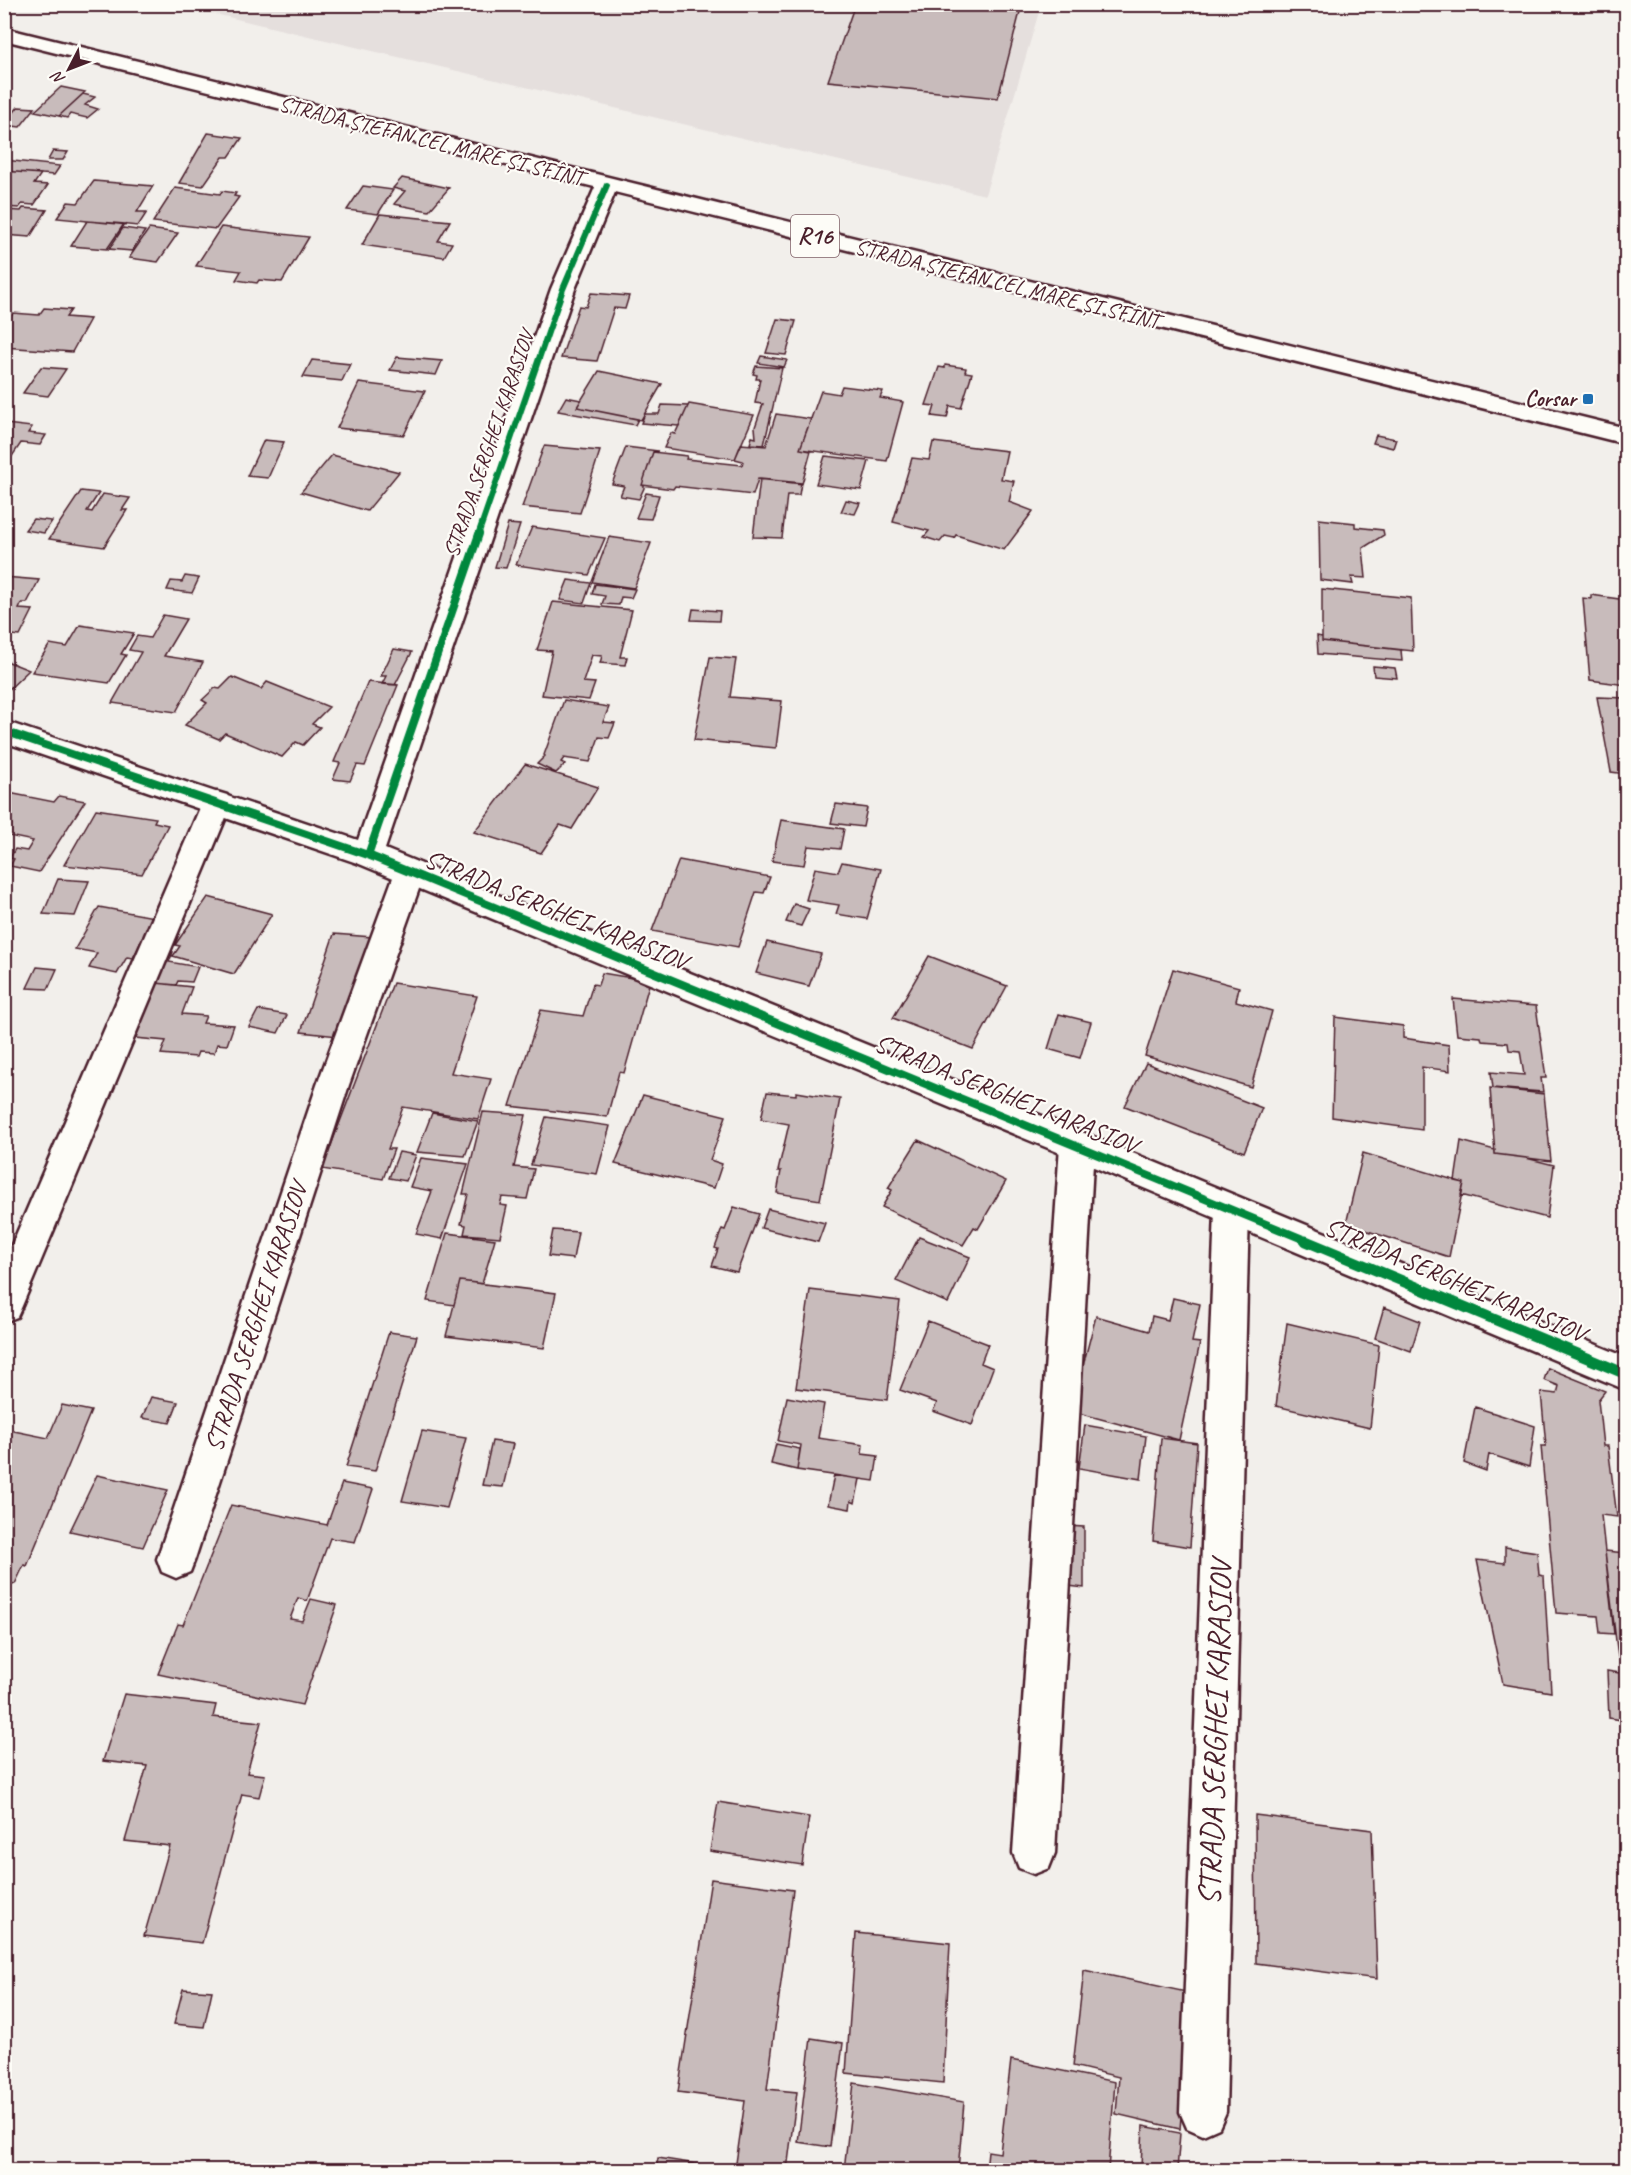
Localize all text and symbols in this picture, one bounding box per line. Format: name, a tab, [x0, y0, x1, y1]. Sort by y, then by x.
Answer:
north arrow	[39, 39, 99, 99]
text: N	[46, 66, 69, 89]
street label: STRADA ȘTEFAN CEL MARE ȘI SFÎNT	[276, 90, 592, 194]
road number: R16	[791, 215, 839, 257]
street label: STRADA ȘTEFAN CEL MARE ȘI SFÎNT	[852, 233, 1168, 337]
street label: STRADA SERGHEI KARASIOV	[437, 323, 542, 561]
place label: Corsar	[1525, 385, 1578, 413]
marker: Corsar	[1581, 392, 1595, 406]
street label: STRADA SERGHEI KARASIOV	[420, 842, 697, 980]
street label: STRADA SERGHEI KARASIOV	[870, 1026, 1147, 1164]
street label: STRADA SERGHEI KARASIOV	[197, 1174, 317, 1455]
street label: STRADA SERGHEI KARASIOV	[1320, 1210, 1595, 1352]
street label: STRADA SERGHEI KARASIOV	[1188, 1554, 1242, 1906]

